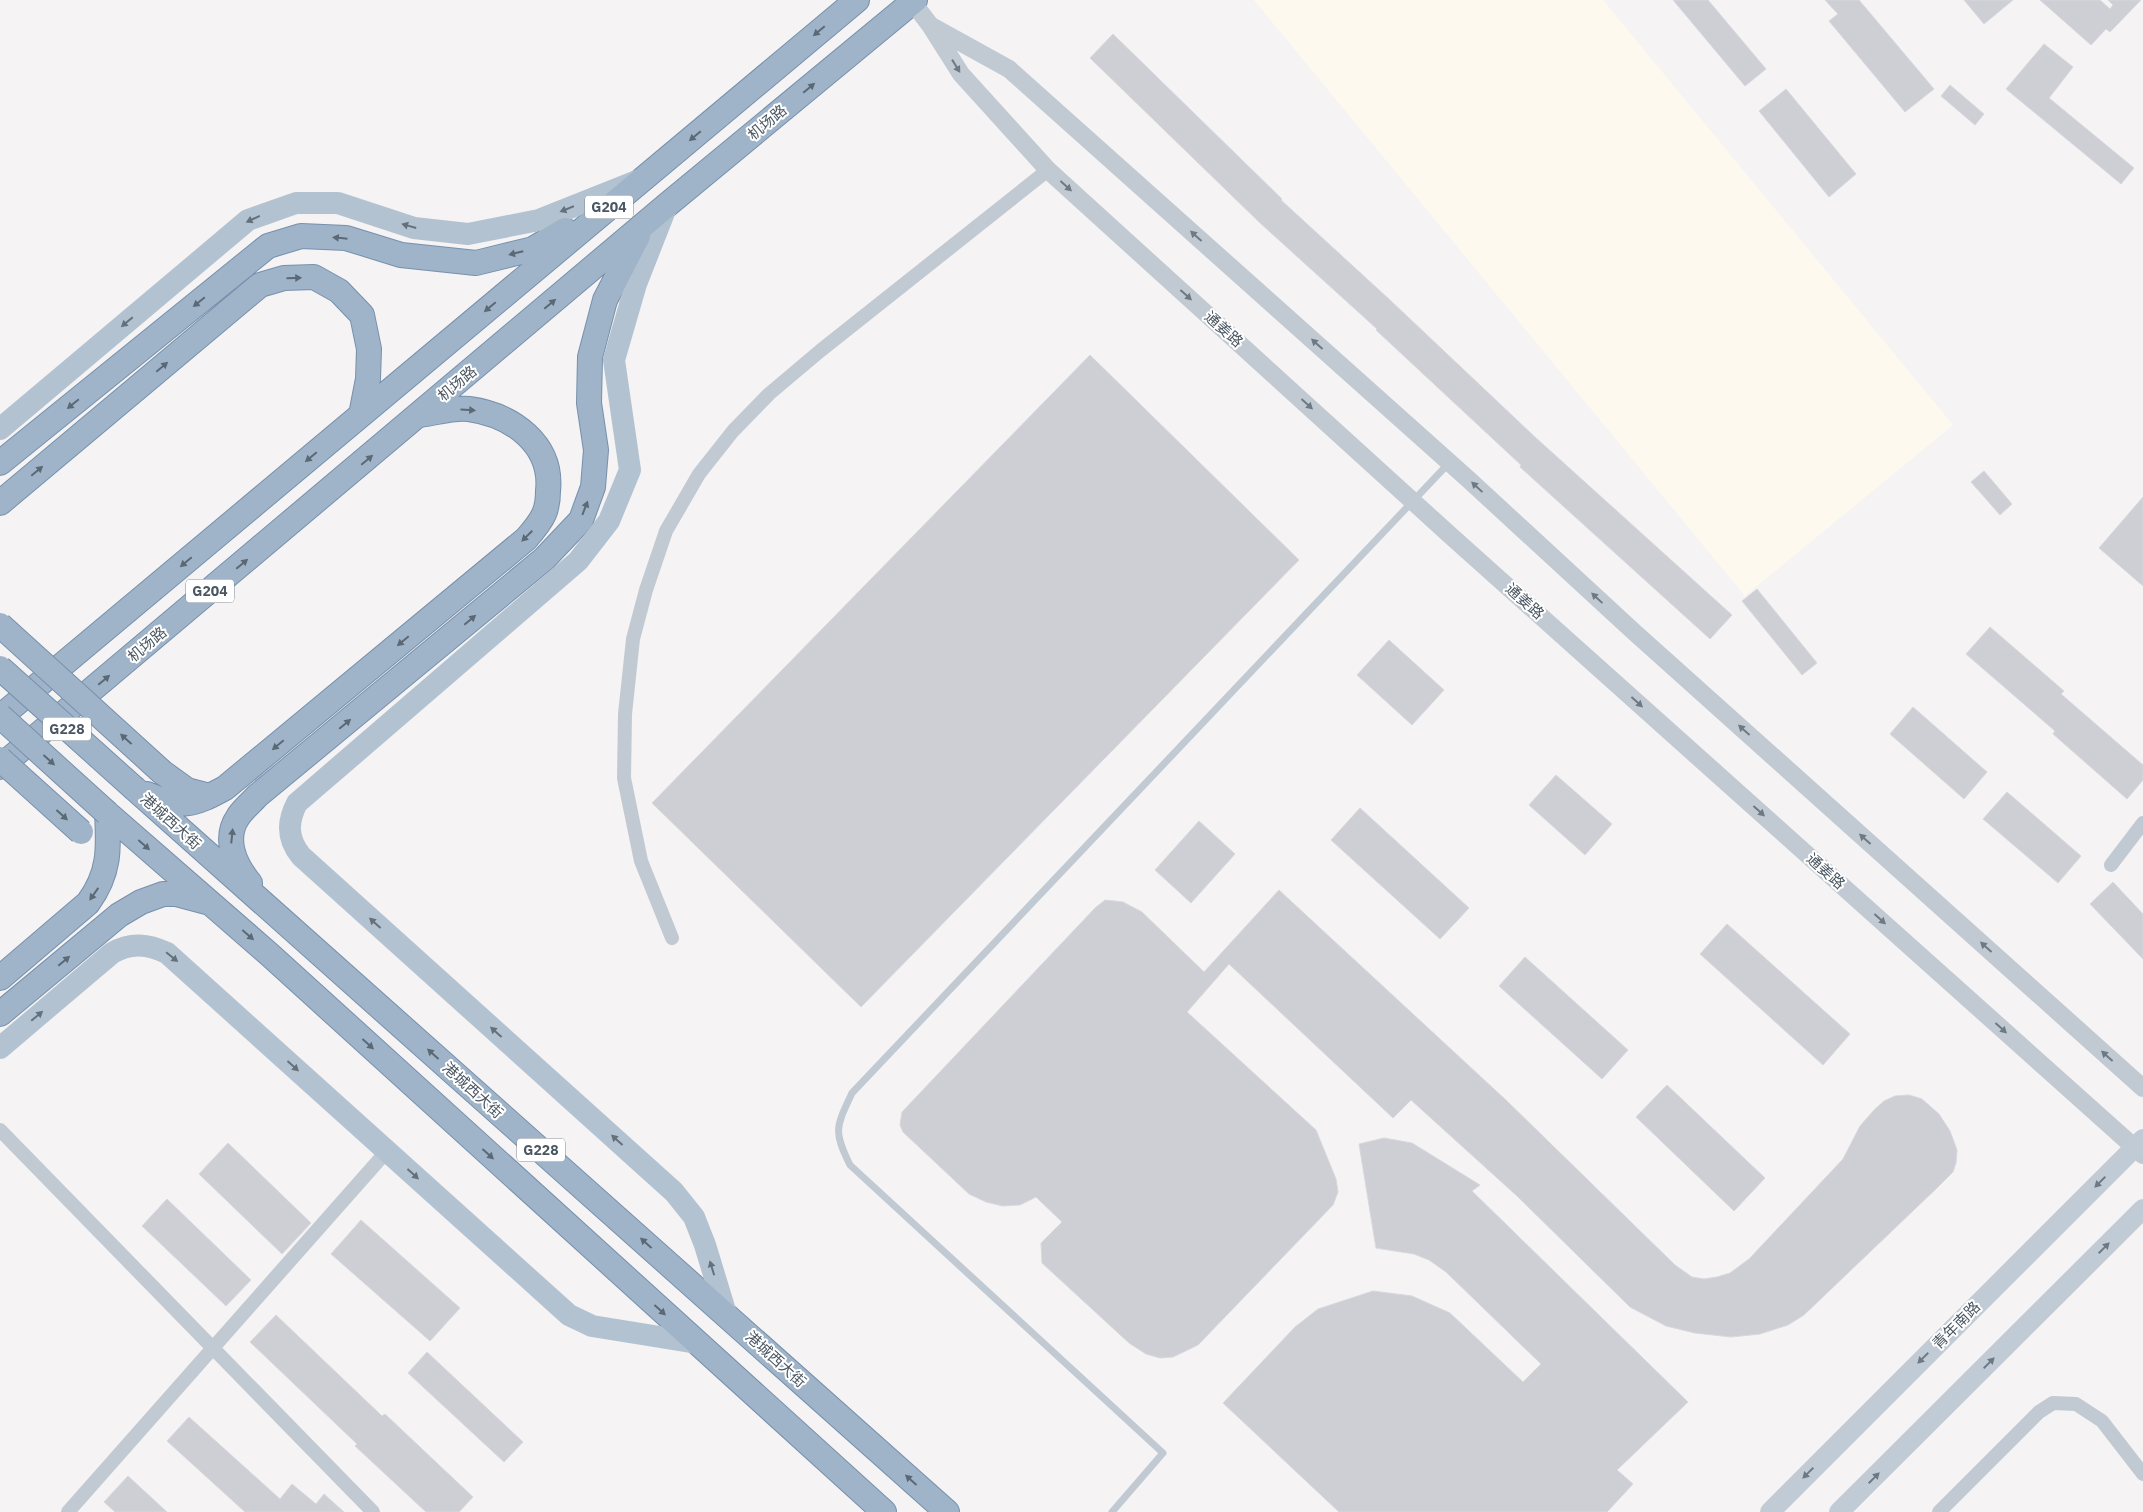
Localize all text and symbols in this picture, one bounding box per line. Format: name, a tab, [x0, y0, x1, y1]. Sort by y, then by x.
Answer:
one-way arrow	[813, 26, 826, 37]
one-way arrow	[952, 60, 961, 73]
one-way arrow	[802, 82, 815, 93]
street label: 机场路	[744, 100, 790, 144]
one-way arrow	[688, 130, 701, 141]
one-way arrow	[1060, 180, 1072, 192]
road number: G204	[585, 196, 633, 218]
one-way arrow	[559, 205, 574, 213]
one-way arrow	[246, 216, 260, 224]
one-way arrow	[401, 222, 416, 230]
one-way arrow	[1190, 230, 1202, 242]
one-way arrow	[332, 234, 348, 242]
one-way arrow	[508, 249, 523, 257]
one-way arrow	[286, 273, 302, 281]
one-way arrow	[1180, 289, 1192, 301]
one-way arrow	[193, 296, 206, 307]
one-way arrow	[544, 299, 557, 310]
one-way arrow	[483, 302, 496, 313]
street label: 通姜路	[1201, 307, 1247, 351]
one-way arrow	[121, 316, 134, 327]
one-way arrow	[1312, 338, 1324, 350]
street label: 机场路	[434, 361, 480, 405]
one-way arrow	[155, 362, 168, 373]
one-way arrow	[1300, 398, 1312, 410]
one-way arrow	[67, 399, 80, 410]
one-way arrow	[460, 407, 476, 415]
one-way arrow	[304, 452, 317, 463]
one-way arrow	[360, 454, 373, 465]
one-way arrow	[31, 466, 44, 477]
one-way arrow	[1472, 481, 1484, 493]
one-way arrow	[581, 500, 589, 515]
one-way arrow	[522, 530, 534, 542]
one-way arrow	[180, 556, 193, 567]
one-way arrow	[236, 559, 249, 570]
street label: 通姜路	[1502, 579, 1548, 623]
road number: G204	[186, 580, 234, 602]
one-way arrow	[1591, 592, 1603, 604]
one-way arrow	[463, 615, 476, 626]
street label: 机场路	[124, 622, 170, 666]
one-way arrow	[397, 635, 409, 646]
one-way arrow	[98, 674, 111, 685]
one-way arrow	[1631, 697, 1644, 708]
road number: G228	[43, 718, 91, 741]
one-way arrow	[338, 718, 351, 729]
one-way arrow	[1737, 725, 1750, 736]
one-way arrow	[120, 734, 133, 745]
one-way arrow	[273, 739, 285, 751]
one-way arrow	[42, 754, 54, 766]
street label: 港城西大街	[137, 789, 205, 853]
one-way arrow	[1752, 805, 1764, 817]
one-way arrow	[56, 809, 68, 821]
one-way arrow	[229, 828, 237, 844]
one-way arrow	[1859, 833, 1871, 845]
one-way arrow	[137, 839, 149, 851]
street label: 通姜路	[1803, 849, 1849, 893]
one-way arrow	[89, 887, 99, 901]
one-way arrow	[1873, 913, 1885, 925]
one-way arrow	[370, 917, 382, 929]
one-way arrow	[241, 930, 254, 941]
one-way arrow	[1980, 941, 1992, 953]
one-way arrow	[165, 952, 178, 963]
one-way arrow	[58, 955, 71, 966]
one-way arrow	[31, 1011, 44, 1022]
one-way arrow	[1994, 1022, 2007, 1033]
one-way arrow	[491, 1026, 503, 1038]
one-way arrow	[362, 1038, 374, 1050]
one-way arrow	[427, 1048, 439, 1060]
one-way arrow	[2101, 1050, 2113, 1062]
street label: 港城西大街	[439, 1058, 507, 1122]
one-way arrow	[286, 1060, 298, 1072]
one-way arrow	[611, 1135, 624, 1146]
road number: G228	[517, 1138, 565, 1162]
one-way arrow	[482, 1148, 495, 1159]
one-way arrow	[407, 1169, 420, 1180]
one-way arrow	[2094, 1176, 2106, 1188]
one-way arrow	[640, 1237, 652, 1249]
one-way arrow	[2098, 1242, 2110, 1254]
one-way arrow	[707, 1260, 715, 1275]
street label: 青年南路	[1928, 1297, 1984, 1353]
one-way arrow	[654, 1304, 666, 1316]
street label: 港城西大街	[742, 1327, 810, 1391]
one-way arrow	[1917, 1352, 1929, 1364]
one-way arrow	[1983, 1357, 1995, 1369]
one-way arrow	[1802, 1467, 1814, 1479]
one-way arrow	[1868, 1472, 1880, 1484]
one-way arrow	[904, 1474, 917, 1485]

